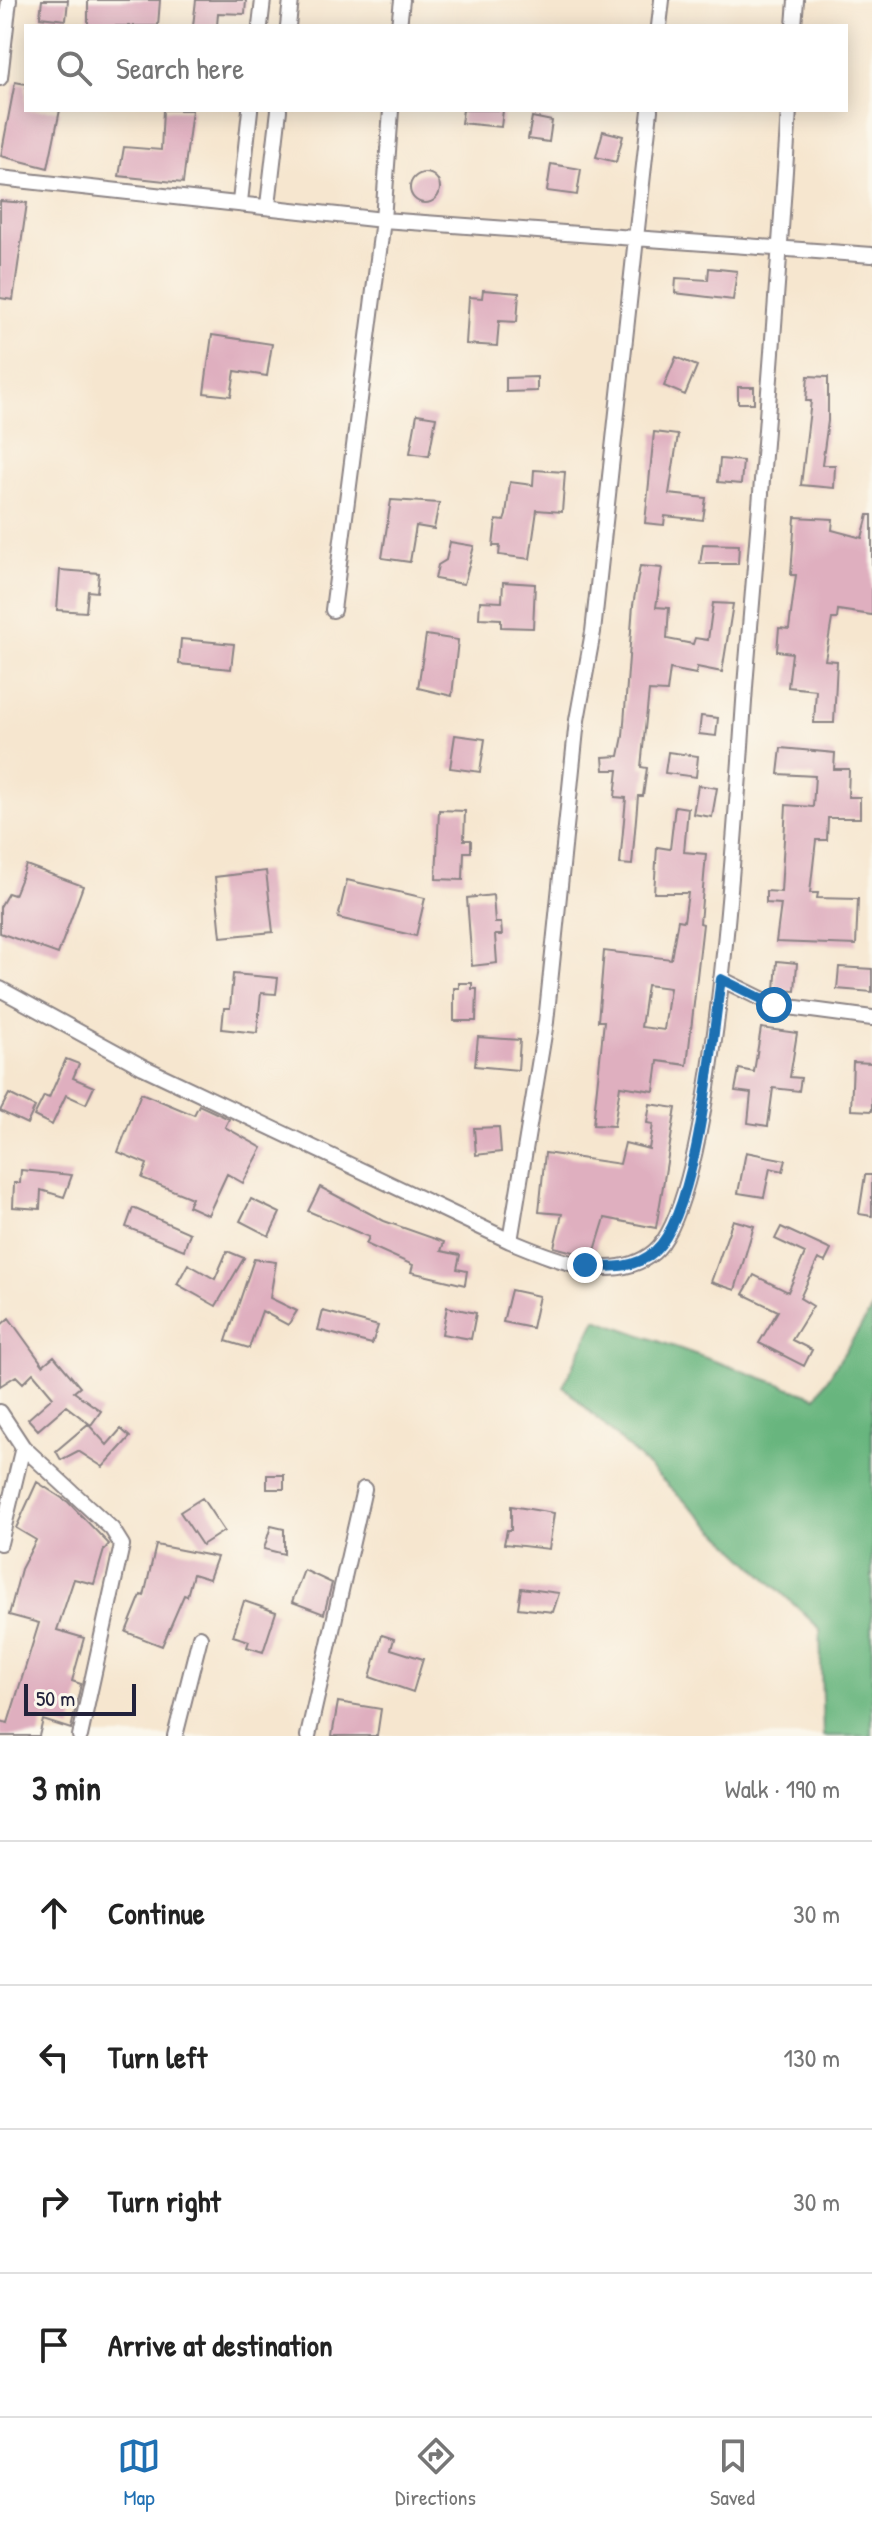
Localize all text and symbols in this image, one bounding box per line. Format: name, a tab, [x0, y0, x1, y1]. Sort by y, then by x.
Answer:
search box	[24, 24, 848, 112]
icon: search	[52, 46, 96, 90]
text: Search here	[116, 48, 244, 88]
route start	[756, 987, 792, 1023]
route end	[567, 1247, 603, 1283]
scale bar	[24, 1680, 136, 1716]
text: 50 m	[36, 1683, 75, 1713]
text: 3 min	[32, 1765, 101, 1811]
text: Walk · 190 m	[725, 1771, 840, 1806]
icon: ahead	[32, 1891, 76, 1935]
text: Continue	[108, 1893, 205, 1933]
text: 30 m	[793, 1896, 840, 1931]
icon: left	[32, 2035, 76, 2079]
text: Turn left	[108, 2037, 207, 2077]
text: 130 m	[784, 2040, 840, 2075]
icon: right	[32, 2179, 76, 2223]
text: Turn right	[108, 2181, 221, 2221]
text: 30 m	[793, 2184, 840, 2219]
icon: arrive	[32, 2323, 76, 2367]
text: Arrive at destination	[108, 2325, 333, 2365]
tab: Map	[117, 2434, 161, 2512]
tab: Directions	[395, 2434, 476, 2512]
tab: Saved	[710, 2434, 755, 2512]

